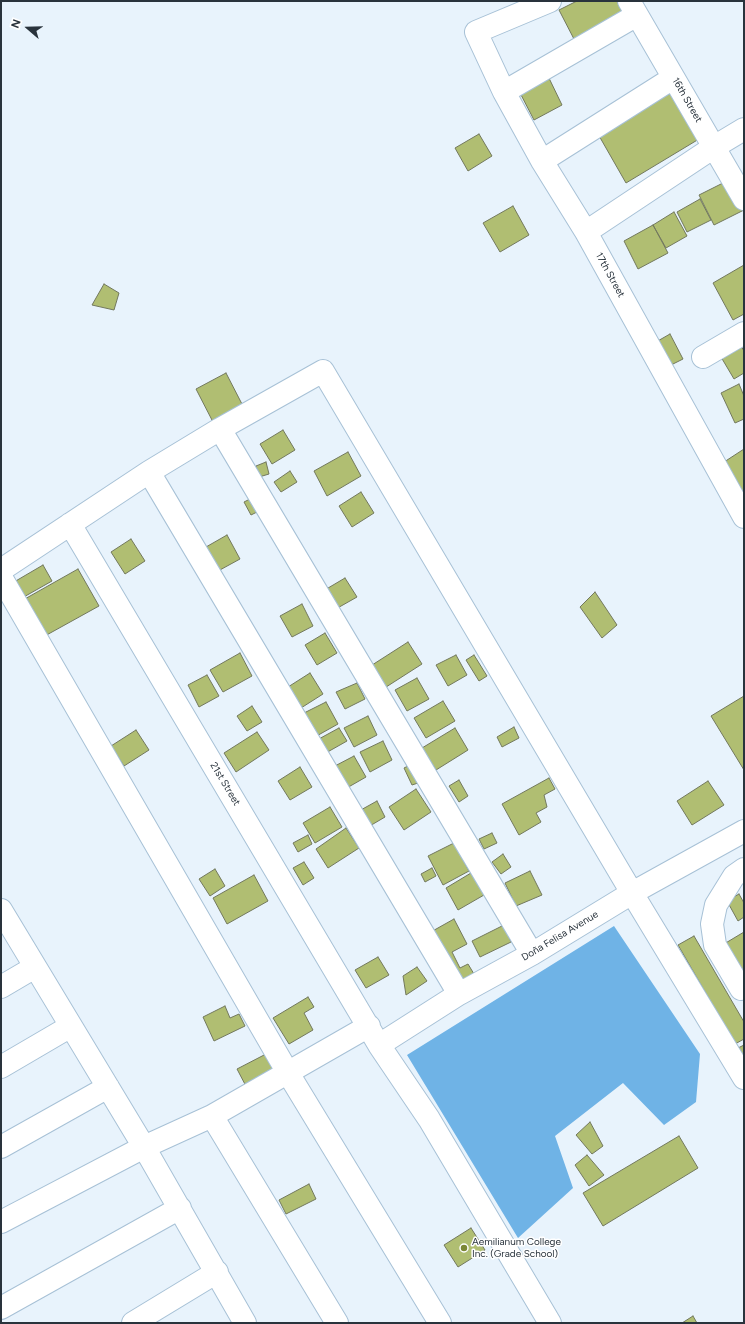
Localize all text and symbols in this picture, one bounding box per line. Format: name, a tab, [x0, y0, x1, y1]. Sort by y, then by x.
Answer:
north arrow	[8, 8, 48, 48]
text: N	[9, 18, 24, 30]
street label: 16th Street	[669, 76, 705, 124]
street label: 17th Street	[593, 251, 627, 299]
street label: 21st Street	[207, 760, 243, 808]
street label: Doña Felisa Avenue	[520, 908, 600, 964]
place label: Aemilianum College Inc. (Grade School)	[472, 1236, 561, 1260]
marker: Aemilianum College Inc. (Grade School)	[459, 1243, 469, 1253]

